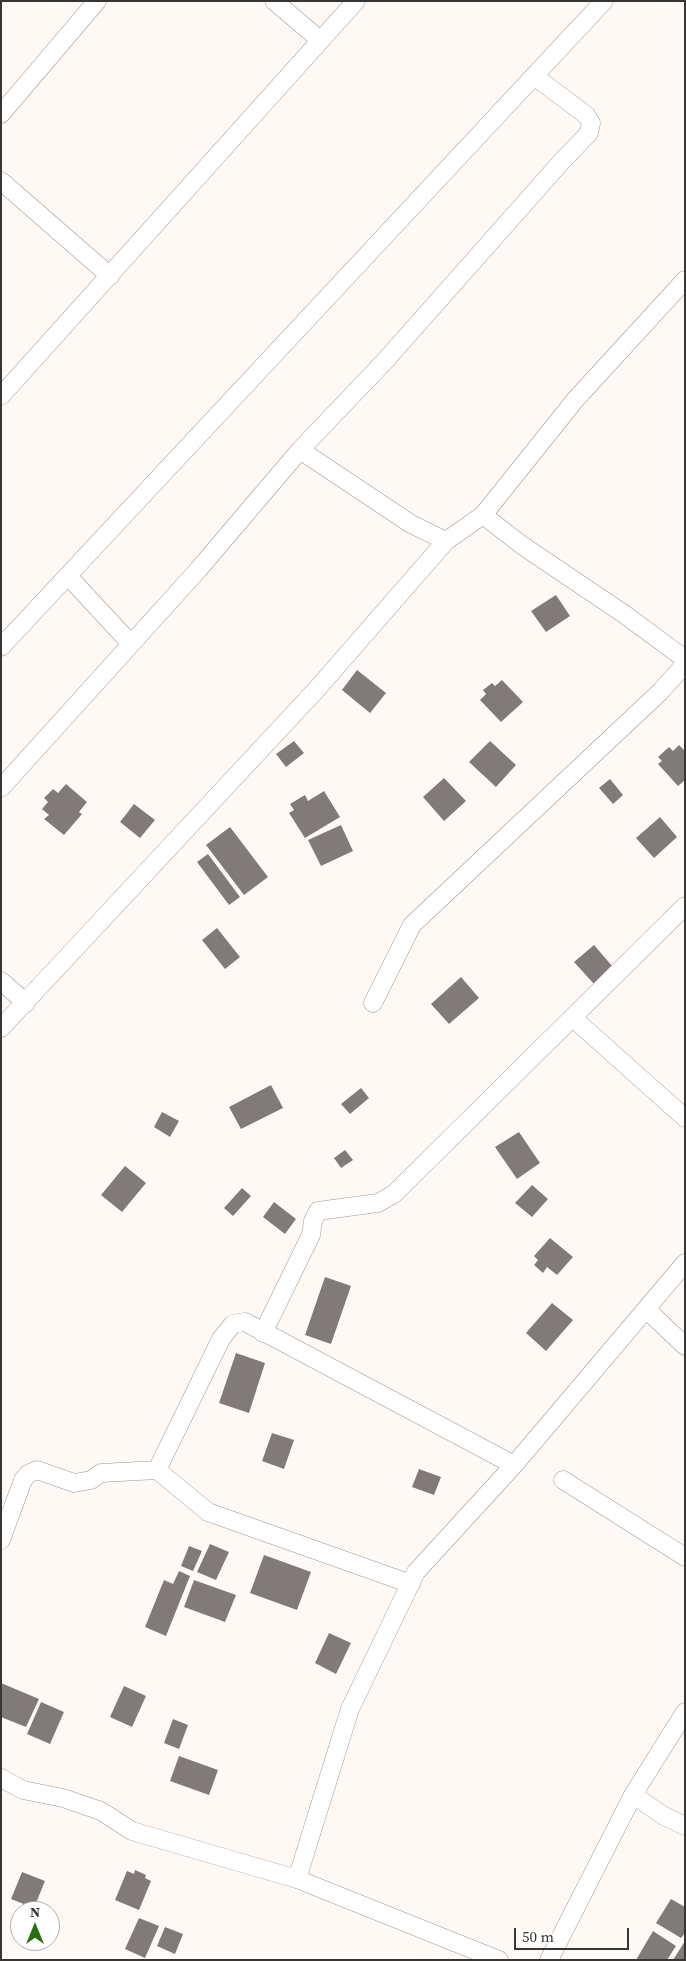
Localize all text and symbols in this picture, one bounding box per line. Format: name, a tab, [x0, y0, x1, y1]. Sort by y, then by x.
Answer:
north arrow	[10, 1901, 60, 1951]
text: N	[30, 1902, 40, 1922]
scale bar	[516, 1918, 631, 1950]
text: 50 m	[522, 1926, 554, 1947]

